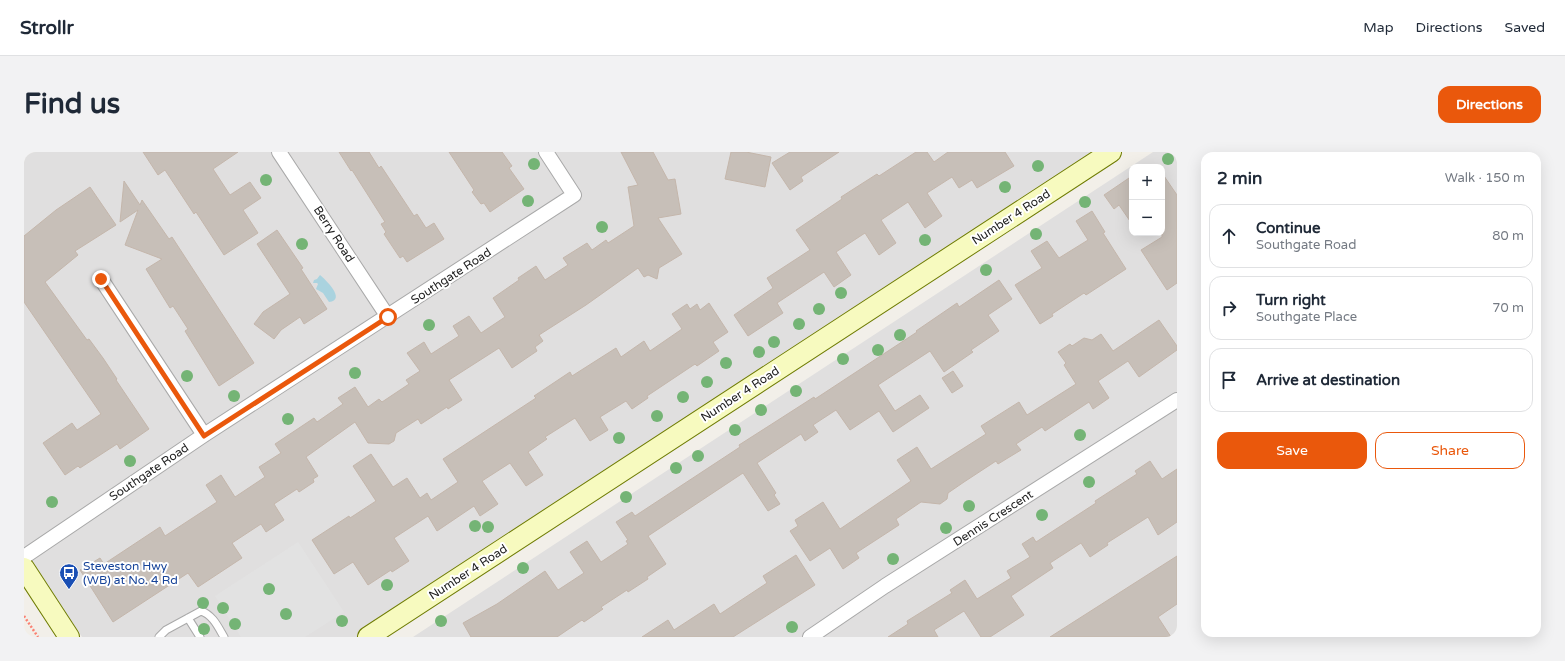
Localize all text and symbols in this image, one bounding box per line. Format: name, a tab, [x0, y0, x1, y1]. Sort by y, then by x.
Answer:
text: Strollr	[20, 17, 74, 39]
text: Map	[1363, 19, 1394, 36]
text: Directions	[1416, 19, 1483, 36]
text: Saved	[1505, 19, 1545, 36]
button: Directions	[1438, 86, 1541, 123]
text: Find us	[24, 87, 120, 121]
map controls	[1129, 164, 1165, 236]
button: +	[1129, 164, 1165, 200]
text: 2 min	[1217, 168, 1262, 189]
text: Walk · 150 m	[1445, 170, 1525, 186]
street label: Number 4 Road	[969, 186, 1053, 248]
button: −	[1129, 200, 1165, 236]
street label: Berry Road	[311, 203, 357, 265]
text: Continue	[1256, 219, 1320, 237]
icon: ahead	[1218, 225, 1240, 247]
text: 80 m	[1492, 228, 1524, 244]
text: Southgate Road	[1256, 237, 1356, 253]
street label: Southgate Road	[408, 245, 494, 307]
route end	[92, 270, 110, 288]
text: Turn right	[1256, 291, 1326, 309]
icon: right	[1218, 297, 1240, 319]
text: 70 m	[1492, 300, 1524, 316]
route start	[379, 308, 397, 326]
text: Southgate Place	[1256, 309, 1357, 325]
street label: Number 4 Road	[698, 363, 782, 425]
icon: arrive	[1218, 369, 1240, 391]
text: Arrive at destination	[1256, 371, 1400, 389]
button: Save	[1217, 432, 1367, 469]
button: Share	[1375, 432, 1525, 469]
street label: Southgate Road	[107, 440, 191, 504]
street label: Dennis Crescent	[951, 487, 1036, 549]
street label: Number 4 Road	[426, 541, 510, 603]
place label: Steveston Hwy (WB) at No. 4 Rd	[83, 559, 178, 587]
bus stop icon: Steveston Hwy (WB) at No. 4 Rd	[58, 562, 80, 590]

